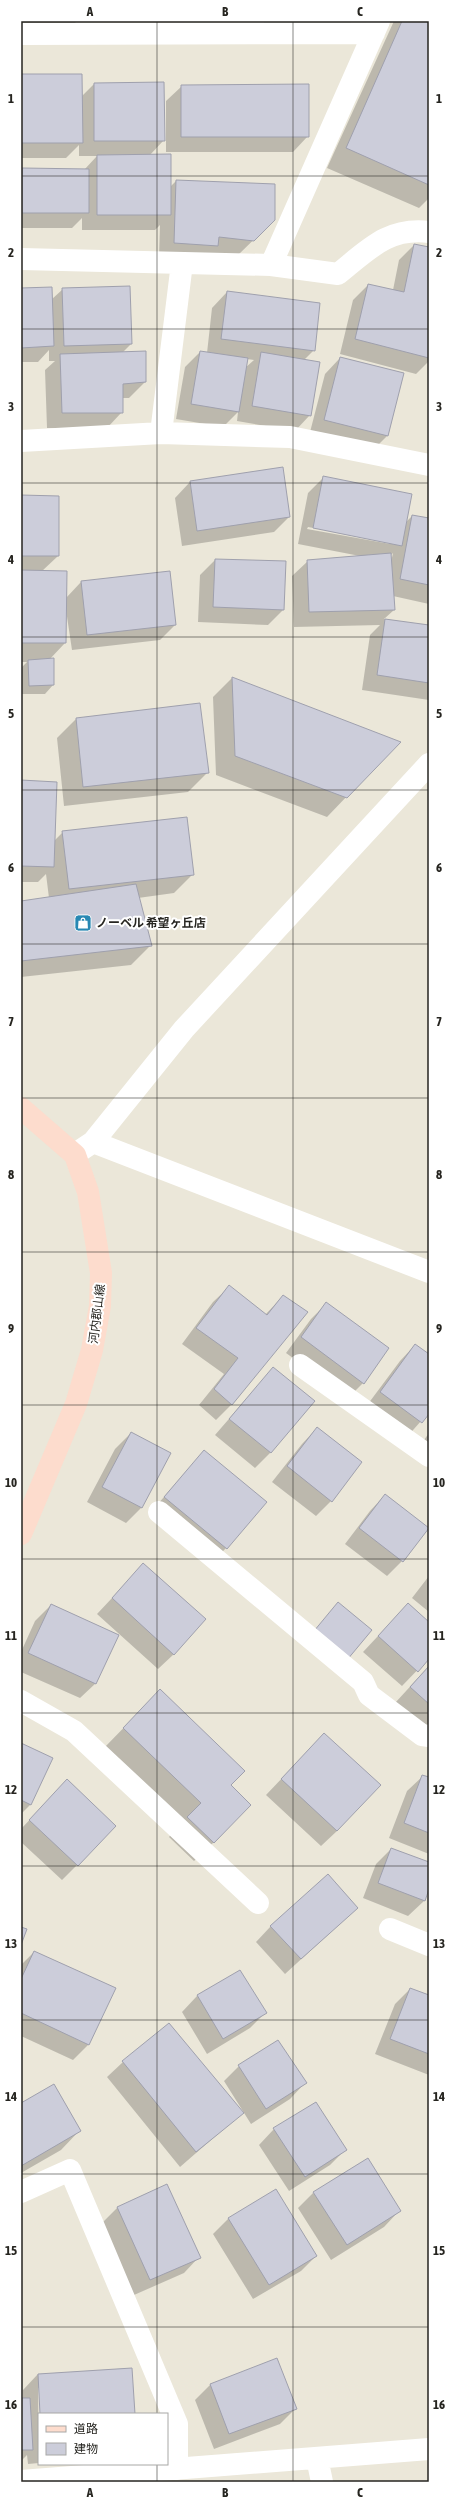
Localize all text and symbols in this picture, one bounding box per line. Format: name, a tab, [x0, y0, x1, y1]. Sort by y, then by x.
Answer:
text: A	[86, 4, 94, 19]
text: B	[222, 4, 229, 19]
text: C	[357, 4, 363, 19]
text: 1	[8, 91, 14, 106]
text: 1	[436, 91, 442, 106]
text: 2	[8, 245, 14, 260]
text: 2	[436, 245, 442, 260]
text: 3	[8, 399, 14, 414]
text: 3	[436, 399, 442, 414]
text: 4	[7, 552, 14, 567]
text: 4	[435, 552, 442, 567]
text: 5	[8, 706, 14, 721]
text: 5	[436, 706, 442, 721]
text: 6	[8, 860, 14, 875]
text: 6	[436, 860, 442, 875]
shop icon: ノーベル 希望ヶ丘店	[73, 913, 93, 933]
place label: ノーベル 希望ヶ丘店	[96, 916, 206, 930]
text: 7	[8, 1014, 14, 1029]
text: 7	[436, 1014, 442, 1029]
text: 8	[8, 1167, 14, 1182]
text: 8	[436, 1167, 442, 1182]
street label: 河内郡山線	[86, 1283, 108, 1345]
text: 9	[8, 1321, 14, 1336]
text: 9	[436, 1321, 442, 1336]
text: 10	[5, 1475, 17, 1490]
text: 10	[433, 1475, 445, 1490]
text: 11	[5, 1628, 17, 1643]
text: 11	[433, 1628, 445, 1643]
text: 12	[5, 1782, 17, 1797]
text: 12	[433, 1782, 445, 1797]
text: 13	[5, 1936, 17, 1951]
text: 13	[433, 1936, 445, 1951]
text: 14	[5, 2089, 17, 2104]
text: 14	[433, 2089, 445, 2104]
text: 15	[5, 2243, 17, 2258]
text: 15	[433, 2243, 445, 2258]
text: 16	[5, 2397, 17, 2412]
text: 16	[433, 2397, 445, 2412]
legend	[38, 2413, 168, 2465]
text: 道路	[74, 2422, 98, 2436]
text: 建物	[74, 2442, 98, 2456]
text: A	[86, 2485, 94, 2500]
text: B	[222, 2485, 229, 2500]
text: C	[357, 2485, 363, 2500]

